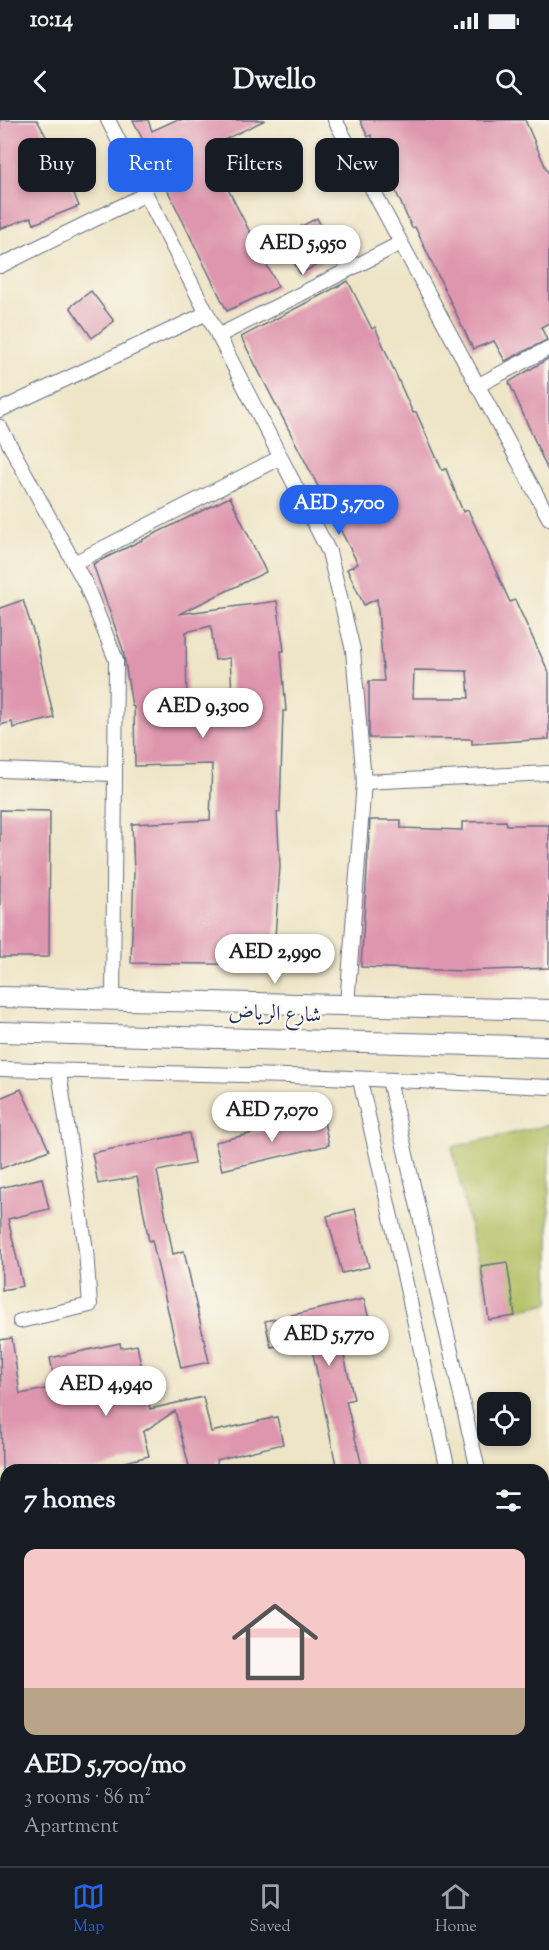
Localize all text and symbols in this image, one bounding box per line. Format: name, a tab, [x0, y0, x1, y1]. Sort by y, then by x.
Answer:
text: 10:14	[30, 5, 73, 37]
text: Dwello	[233, 62, 316, 101]
icon: back	[24, 65, 57, 98]
icon: search	[492, 65, 525, 98]
chip: Buy	[18, 138, 96, 192]
chip: Rent	[108, 138, 193, 192]
chip: Filters	[205, 138, 303, 192]
chip: New	[315, 138, 399, 192]
pin: AED 5,950	[234, 225, 372, 276]
text: AED 5,950	[259, 230, 347, 259]
pin: AED 5,700	[270, 485, 408, 536]
text: AED 5,700	[293, 490, 385, 519]
pin: AED 9,300	[134, 688, 272, 739]
text: AED 9,300	[157, 693, 249, 722]
pin: AED 2,990	[206, 934, 344, 985]
text: AED 2,990	[229, 939, 321, 968]
street label: شارع الرياض	[228, 998, 322, 1033]
pin: AED 7,070	[203, 1092, 341, 1143]
text: AED 7,070	[226, 1097, 318, 1126]
pin: AED 5,770	[260, 1316, 398, 1367]
text: AED 5,770	[284, 1321, 374, 1350]
pin: AED 4,940	[37, 1366, 175, 1417]
text: AED 4,940	[59, 1371, 153, 1400]
map controls	[477, 1392, 531, 1446]
button: locate	[477, 1392, 531, 1446]
text: 7 homes	[24, 1482, 115, 1519]
icon: filters	[492, 1484, 525, 1517]
icon: home	[221, 1588, 329, 1696]
text: AED 5,700/mo	[24, 1747, 186, 1784]
text: 3 rooms · 86 m²	[24, 1784, 151, 1813]
text: Apartment	[24, 1813, 119, 1842]
tab: Map	[72, 1880, 105, 1939]
tab: Saved	[249, 1880, 291, 1939]
tab: Home	[435, 1880, 477, 1939]

